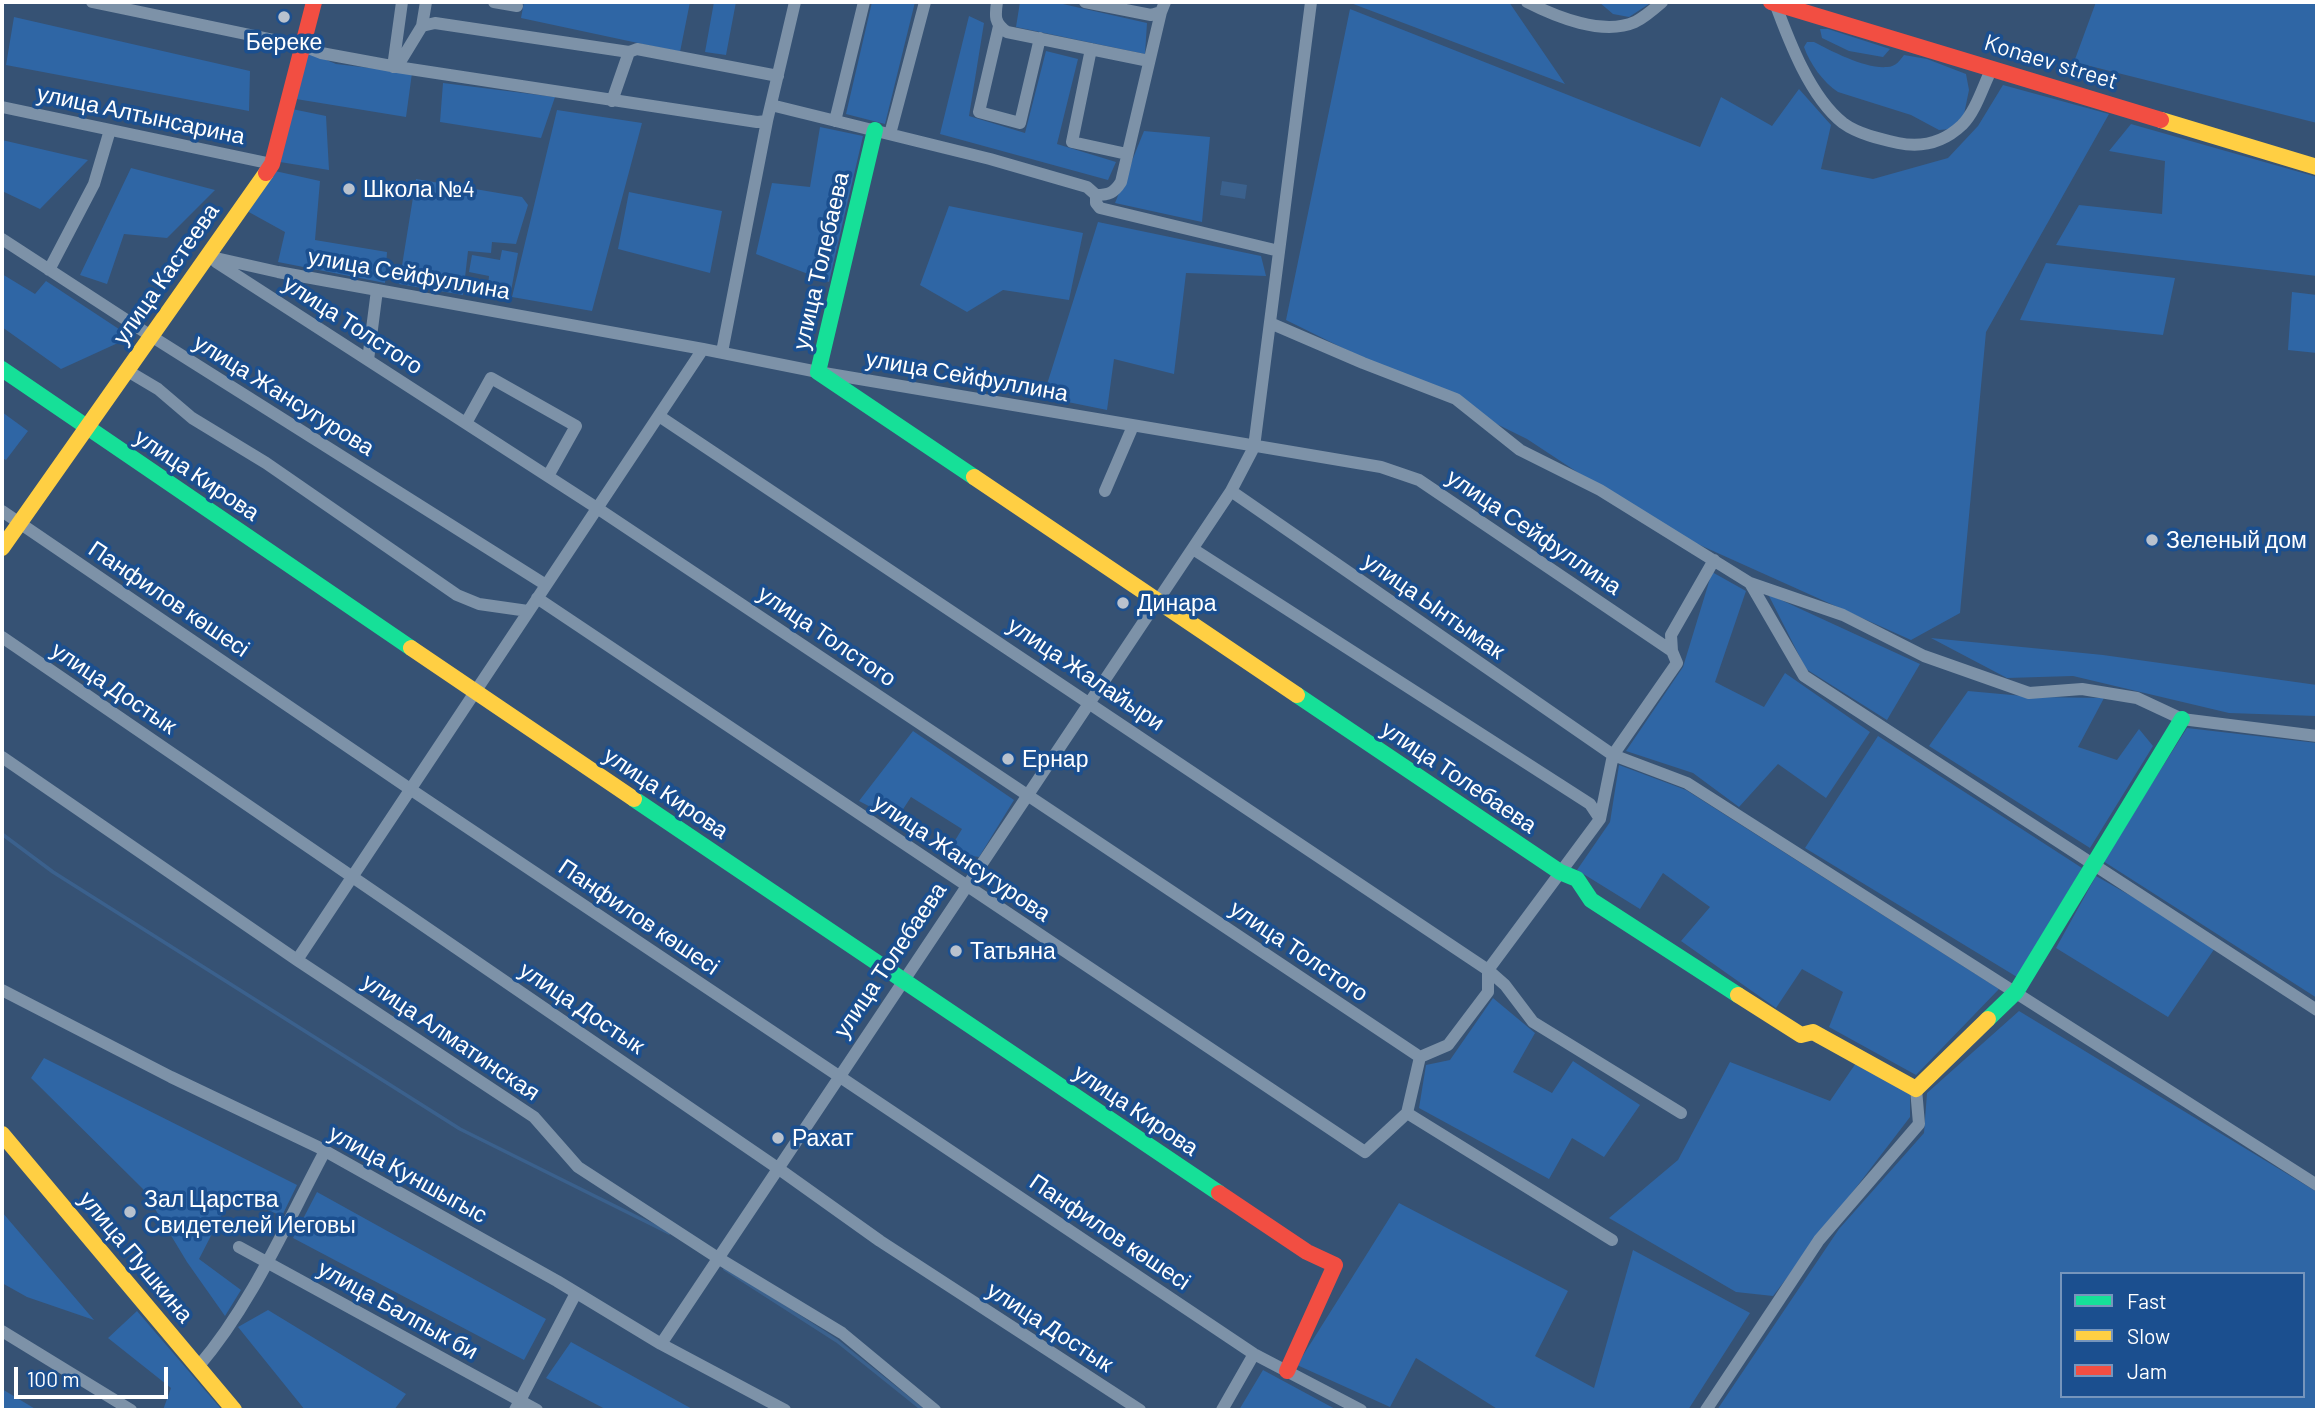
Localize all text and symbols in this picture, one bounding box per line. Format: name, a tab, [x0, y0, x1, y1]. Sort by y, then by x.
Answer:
marker: Береке	[276, 9, 292, 25]
place label: Береке	[246, 28, 322, 56]
street label: Konaev street	[1981, 29, 2121, 95]
street label: улица Алтынсарина	[35, 79, 247, 151]
street label: улица Толебаева	[787, 170, 855, 352]
place label: Школа №4	[363, 175, 475, 203]
marker: Школа №4	[341, 181, 357, 197]
street label: улица Кастеева	[107, 198, 225, 350]
street label: улица Сейфуллина	[306, 243, 512, 305]
street label: улица Толстого	[278, 270, 428, 380]
street label: улица Жансугурова	[189, 328, 379, 462]
street label: улица Сейфуллина	[864, 345, 1070, 407]
street label: улица Кирова	[129, 423, 265, 527]
street label: улица Сейфуллина	[1441, 463, 1627, 601]
place label: Зеленый дом	[2166, 526, 2307, 554]
marker: Зеленый дом	[2144, 532, 2160, 548]
street label: Панфилов көшесі	[83, 535, 255, 663]
street label: улица Ынтымак	[1358, 547, 1510, 665]
street label: улица Толстого	[753, 580, 901, 692]
place label: Динара	[1137, 589, 1217, 617]
marker: Динара	[1115, 595, 1131, 611]
street label: улица Жалайыри	[1002, 611, 1170, 737]
street label: улица Достык	[46, 636, 182, 740]
street label: улица Толебаева	[1376, 715, 1542, 839]
street label: улица Кирова	[598, 741, 734, 845]
place label: Ернар	[1022, 745, 1088, 773]
marker: Ернар	[1000, 751, 1016, 767]
street label: улица Жансугурова	[868, 788, 1056, 928]
street label: Панфилов көшесі	[553, 853, 725, 981]
street label: улица Толебаева	[828, 877, 952, 1043]
street label: улица Толстого	[1225, 895, 1373, 1007]
place label: Татьяна	[970, 937, 1056, 965]
marker: Татьяна	[948, 943, 964, 959]
street label: улица Достык	[514, 956, 650, 1060]
street label: улица Алматинская	[357, 967, 545, 1107]
street label: улица Кирова	[1068, 1058, 1204, 1162]
street label: улица Куншыгыс	[324, 1119, 492, 1229]
place label: Рахат	[792, 1124, 853, 1152]
marker: Рахат	[770, 1130, 786, 1146]
street label: Панфилов көшесі	[1024, 1168, 1196, 1296]
place label: Зал Царства Свидетелей Иеговы	[144, 1185, 356, 1239]
street label: улица Пушкина	[73, 1186, 199, 1328]
marker: Зал Царства Свидетелей Иеговы	[122, 1204, 138, 1220]
street label: улица Балпык би	[313, 1255, 483, 1365]
legend	[2060, 1272, 2305, 1398]
street label: улица Достык	[982, 1276, 1118, 1378]
text: Fast	[2127, 1288, 2167, 1313]
text: Slow	[2127, 1323, 2170, 1348]
scale bar	[18, 1352, 172, 1396]
text: Jam	[2127, 1358, 2167, 1383]
text: 100 m	[27, 1366, 80, 1391]

